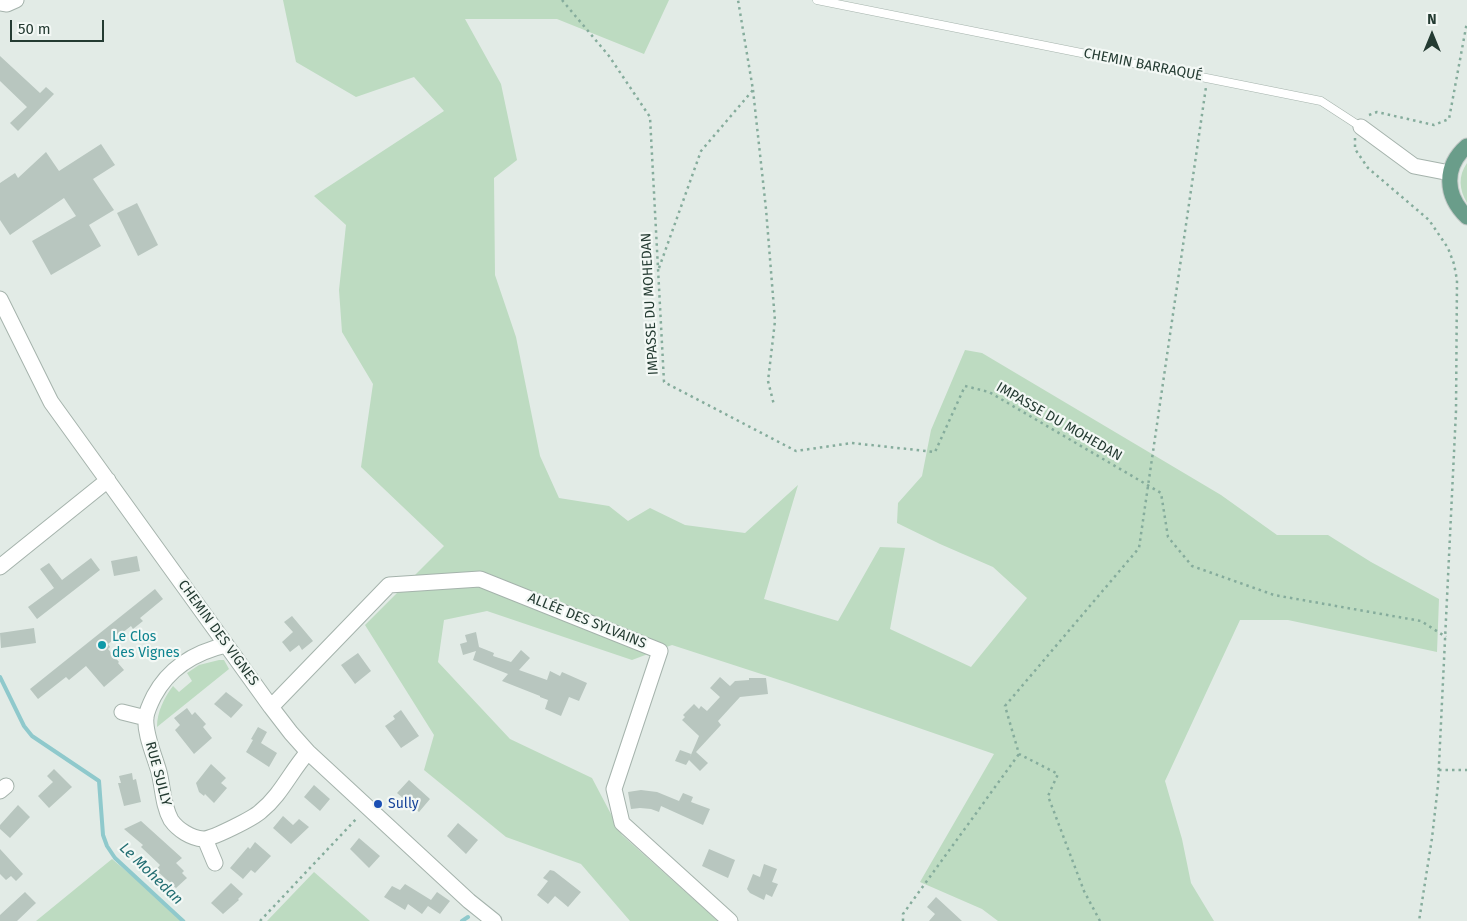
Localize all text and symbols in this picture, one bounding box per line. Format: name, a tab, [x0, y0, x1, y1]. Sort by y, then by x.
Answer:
scale bar	[12, 10, 106, 42]
north arrow	[1407, 10, 1457, 60]
text: N	[1427, 11, 1437, 28]
text: 50 m	[18, 20, 51, 38]
street label: CHEMIN BARRAQUÉ	[1082, 45, 1204, 85]
street label: IMPASSE DU MOHEDAN	[638, 232, 662, 376]
street label: IMPASSE DU MOHEDAN	[993, 379, 1125, 465]
street label: CHEMIN DES VIGNES	[174, 577, 262, 689]
street label: ALLÉE DES SYLVAINS	[525, 590, 649, 652]
place label: Le Clos des Vignes	[112, 629, 180, 662]
marker: Le Clos des Vignes	[96, 639, 108, 651]
street label: RUE SULLY	[141, 740, 175, 808]
place label: Sully	[388, 796, 419, 812]
marker: Sully	[372, 798, 384, 810]
water label: Le Mohedan	[115, 839, 187, 909]

